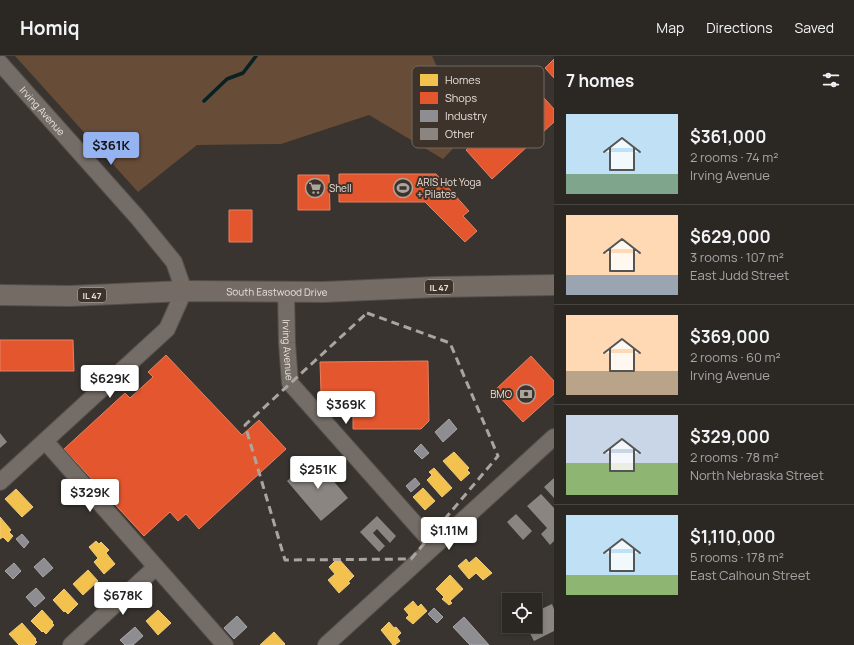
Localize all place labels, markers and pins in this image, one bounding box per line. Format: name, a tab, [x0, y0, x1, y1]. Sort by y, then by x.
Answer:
pin: $361K	[83, 132, 139, 166]
place label: ARIS Hot Yoga + Pilates	[417, 175, 481, 201]
supermarket icon: Shell	[304, 177, 326, 199]
sports icon: ARIS Hot Yoga + Pilates	[392, 177, 414, 199]
place label: Shell	[329, 181, 352, 195]
pin: $629K	[82, 365, 138, 399]
bank icon: BMO	[515, 383, 537, 405]
place label: BMO	[490, 387, 512, 401]
pin: $369K	[318, 391, 374, 425]
pin: $251K	[290, 456, 346, 490]
pin: $329K	[62, 479, 118, 513]
pin: $1.11M	[416, 517, 482, 551]
pin: $678K	[95, 582, 151, 616]

